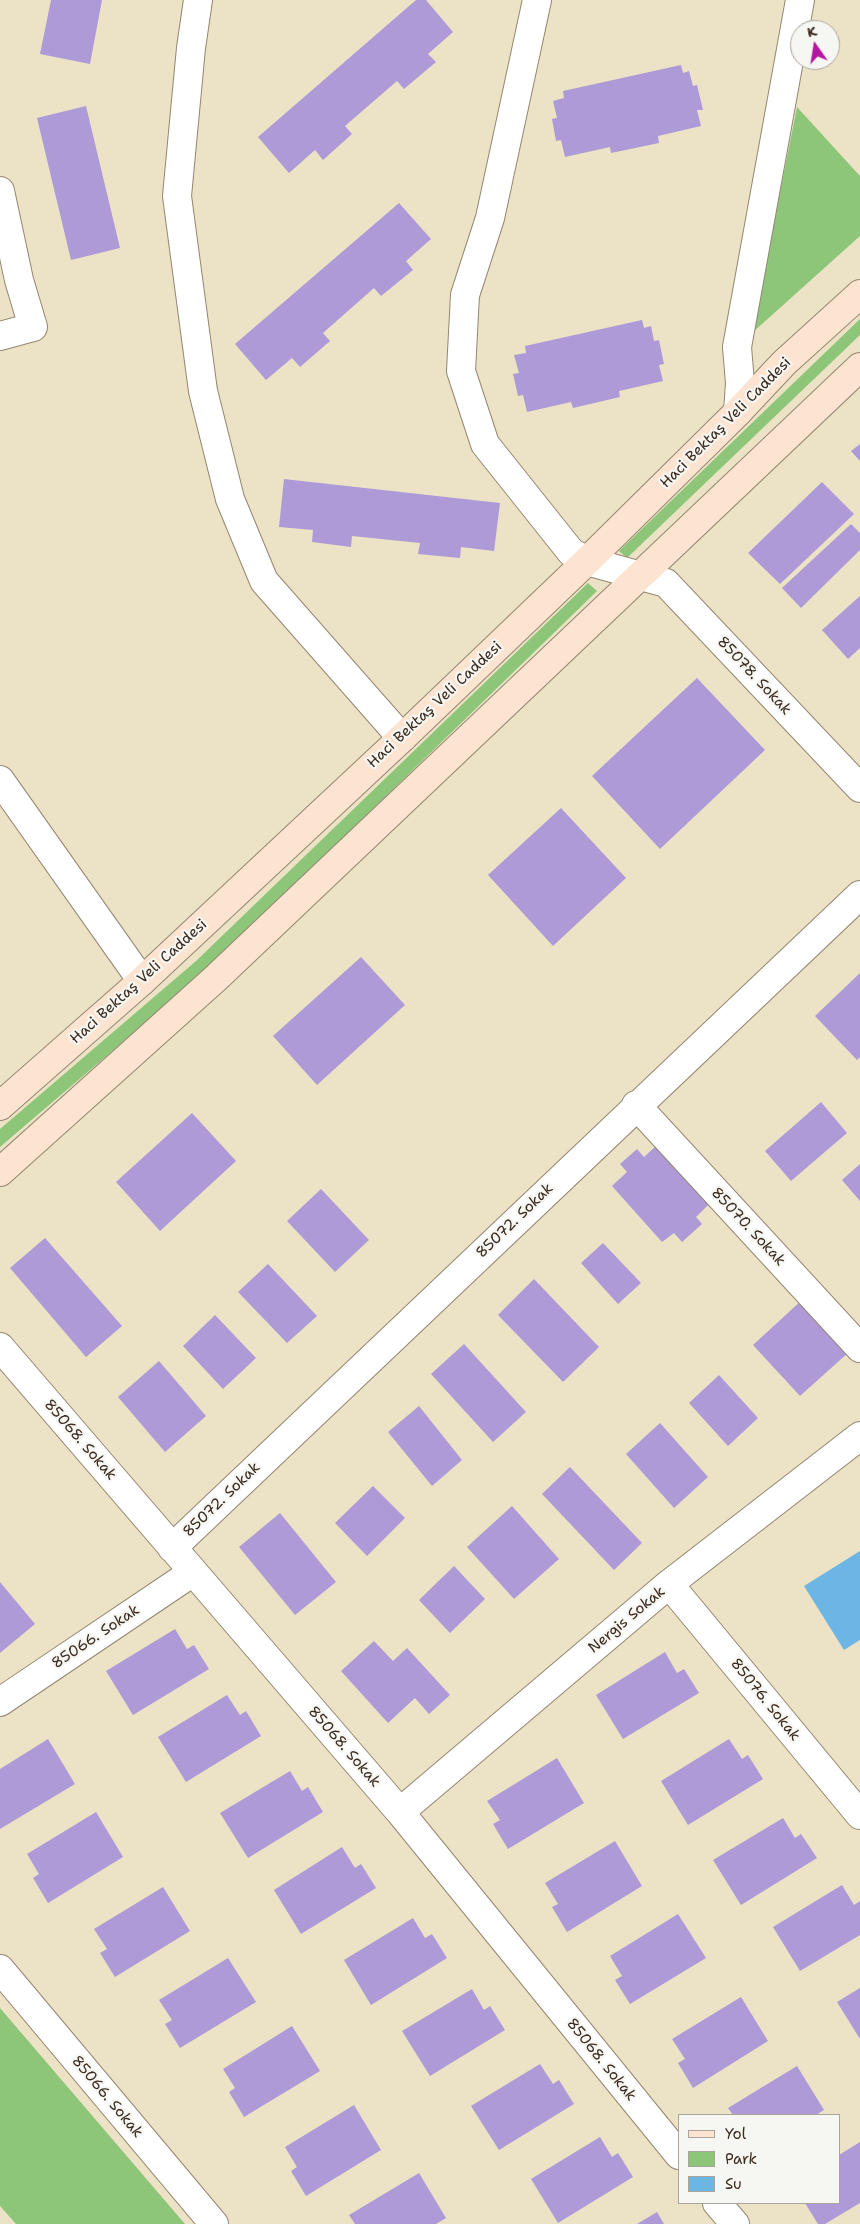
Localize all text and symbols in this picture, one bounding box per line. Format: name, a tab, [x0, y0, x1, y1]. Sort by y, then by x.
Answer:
north arrow	[790, 20, 840, 70]
text: K	[805, 22, 819, 41]
street label: Haci Bektaş Veli Caddesi	[657, 354, 795, 492]
street label: 85078. Sokak	[713, 633, 795, 719]
street label: Haci Bektaş Veli Caddesi	[364, 638, 506, 772]
street label: Haci Bektaş Veli Caddesi	[67, 916, 211, 1048]
street label: 85072. Sokak	[473, 1180, 557, 1262]
street label: 85070. Sokak	[707, 1184, 789, 1270]
street label: 85068. Sokak	[40, 1396, 120, 1484]
street label: 85072. Sokak	[180, 1459, 264, 1541]
street label: Nergis Sokak	[585, 1583, 669, 1657]
street label: 85066. Sokak	[49, 1601, 143, 1673]
street label: 85076. Sokak	[726, 1655, 804, 1745]
street label: 85068. Sokak	[304, 1703, 384, 1791]
street label: 85068. Sokak	[562, 2015, 640, 2105]
street label: 85066. Sokak	[67, 2052, 147, 2142]
legend	[678, 2114, 840, 2204]
text: Yol	[725, 2124, 746, 2144]
text: Park	[725, 2149, 757, 2169]
text: Su	[725, 2174, 742, 2194]

